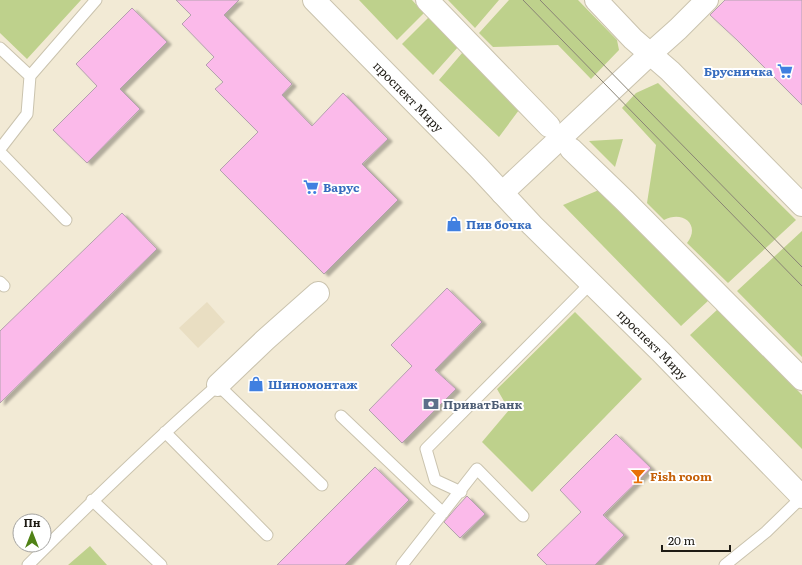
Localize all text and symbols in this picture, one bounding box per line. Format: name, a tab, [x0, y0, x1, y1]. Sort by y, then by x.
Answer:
street label: проспект Миру	[369, 57, 448, 136]
place label: Брусничка	[704, 62, 773, 80]
supermarket icon: Брусничка	[776, 62, 794, 80]
supermarket icon: Варус	[302, 178, 320, 196]
place label: Варус	[323, 178, 360, 196]
shop icon: Пив бочка	[445, 215, 463, 233]
place label: Пив бочка	[466, 215, 532, 233]
street label: проспект Миру	[613, 305, 692, 384]
shop icon: Шиномонтаж	[247, 375, 265, 393]
place label: Шиномонтаж	[268, 375, 357, 393]
bank icon: ПриватБанк	[422, 395, 440, 413]
place label: ПриватБанк	[443, 395, 523, 413]
bar icon: Fish room	[629, 467, 647, 485]
place label: Fish room	[650, 467, 712, 485]
north arrow	[12, 513, 52, 553]
text: Пн	[23, 514, 41, 530]
scale bar	[662, 527, 730, 553]
text: 20 m	[668, 531, 695, 549]

